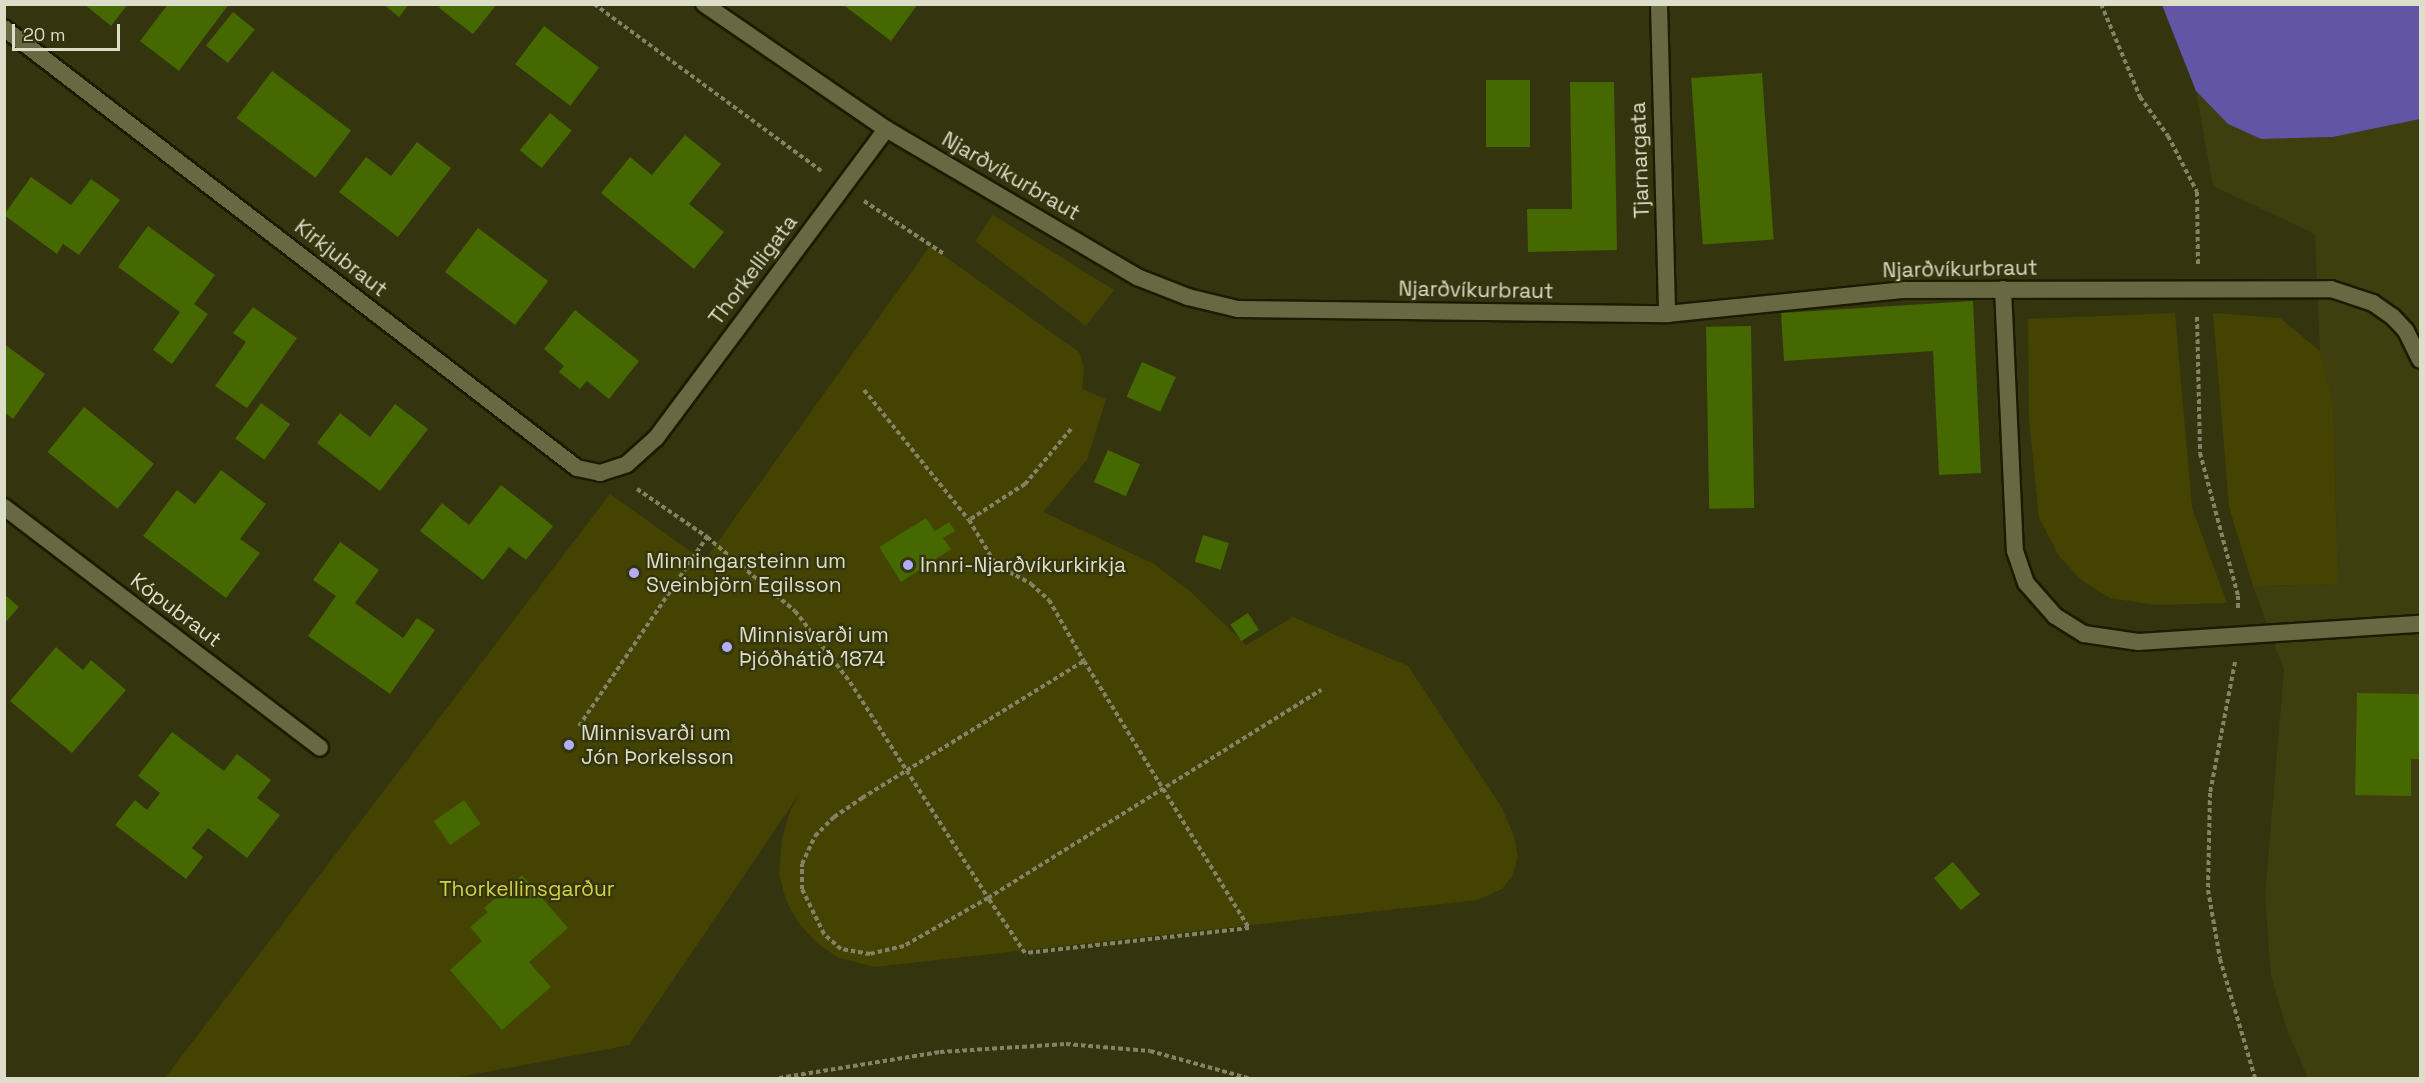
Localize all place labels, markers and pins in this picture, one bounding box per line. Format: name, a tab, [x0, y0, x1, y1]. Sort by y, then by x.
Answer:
place label: Minningarsteinn um Sveinbjörn Egilsson	[646, 548, 846, 598]
place label: Innri-Njarðvíkurkirkja	[920, 552, 1126, 578]
marker: Innri-Njarðvíkurkirkja	[901, 558, 915, 572]
marker: Minningarsteinn um Sveinbjörn Egilsson	[627, 566, 641, 580]
place label: Minnisvarði um Þjóðhátið 1874	[739, 622, 889, 672]
marker: Minnisvarði um Þjóðhátið 1874	[720, 640, 734, 654]
place label: Minnisvarði um Jón Þorkelsson	[581, 720, 734, 770]
marker: Minnisvarði um Jón Þorkelsson	[562, 738, 576, 752]

